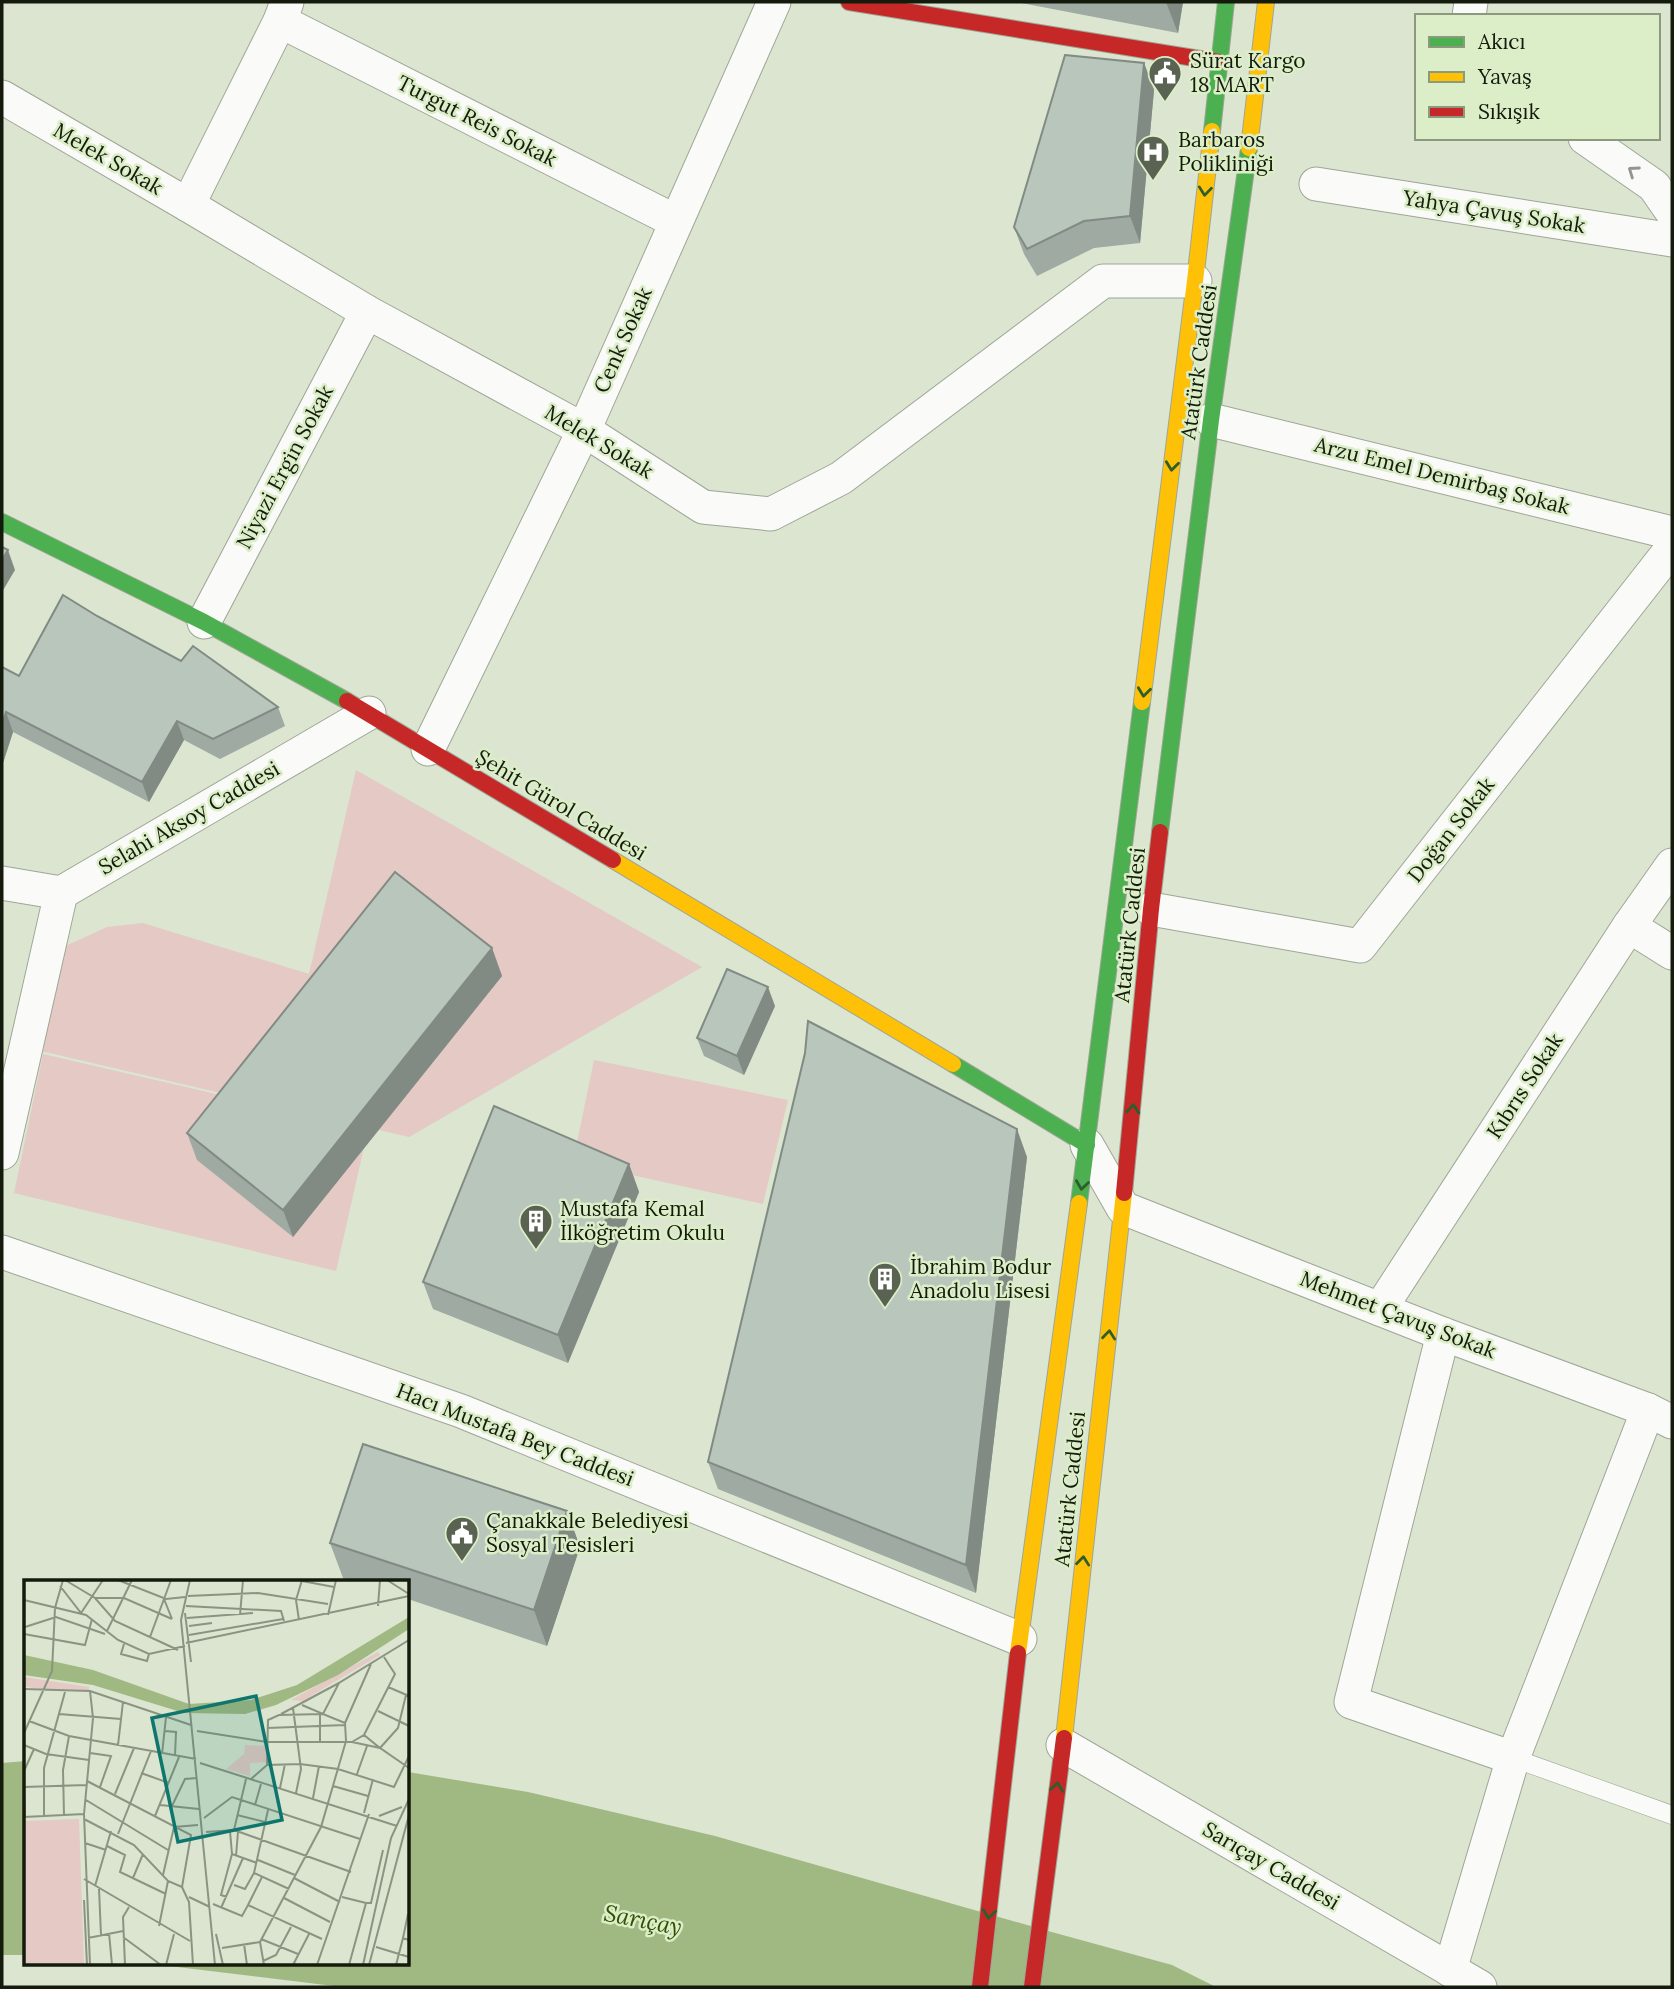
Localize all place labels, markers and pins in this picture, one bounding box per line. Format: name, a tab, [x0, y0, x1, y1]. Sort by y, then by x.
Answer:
place label: Sürat Kargo 18 MART	[1190, 47, 1306, 98]
public building icon: Sürat Kargo 18 MART	[1146, 54, 1184, 103]
place label: Barbaros Polikliniği	[1178, 126, 1274, 177]
hospital icon: Barbaros Polikliniği	[1134, 133, 1172, 182]
place label: Mustafa Kemal İlköğretim Okulu	[560, 1195, 725, 1246]
building icon: Mustafa Kemal İlköğretim Okulu	[517, 1202, 555, 1251]
place label: İbrahim Bodur Anadolu Lisesi	[909, 1253, 1051, 1304]
building icon: İbrahim Bodur Anadolu Lisesi	[866, 1260, 904, 1309]
place label: Çanakkale Belediyesi Sosyal Tesisleri	[486, 1507, 689, 1558]
public building icon: Çanakkale Belediyesi Sosyal Tesisleri	[443, 1514, 481, 1563]

